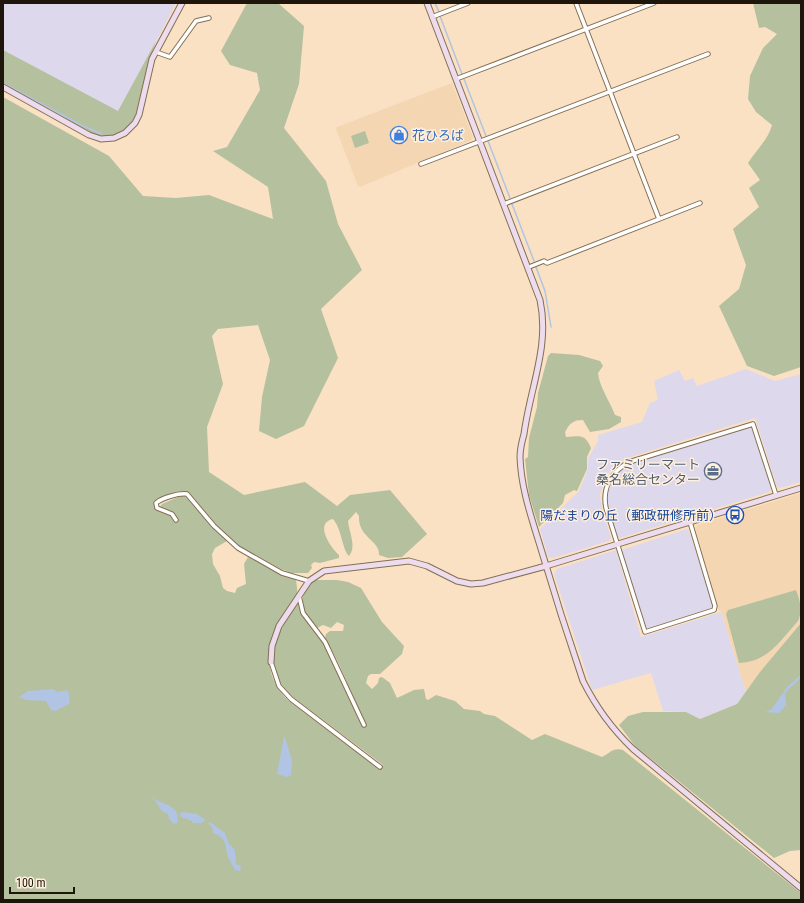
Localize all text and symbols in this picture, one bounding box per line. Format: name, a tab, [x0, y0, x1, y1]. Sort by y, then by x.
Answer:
shop icon: 花ひろば	[389, 125, 409, 145]
place label: 花ひろば	[412, 128, 464, 143]
place label: ファミリーマート 桑名総合センター	[596, 457, 700, 487]
office icon: ファミリーマート 桑名総合センター	[703, 461, 723, 481]
bus stop icon: 陽だまりの丘（郵政研修所前）	[725, 505, 745, 525]
place label: 陽だまりの丘（郵政研修所前）	[540, 508, 722, 523]
scale bar	[10, 869, 74, 895]
text: 100 m	[16, 876, 46, 890]

